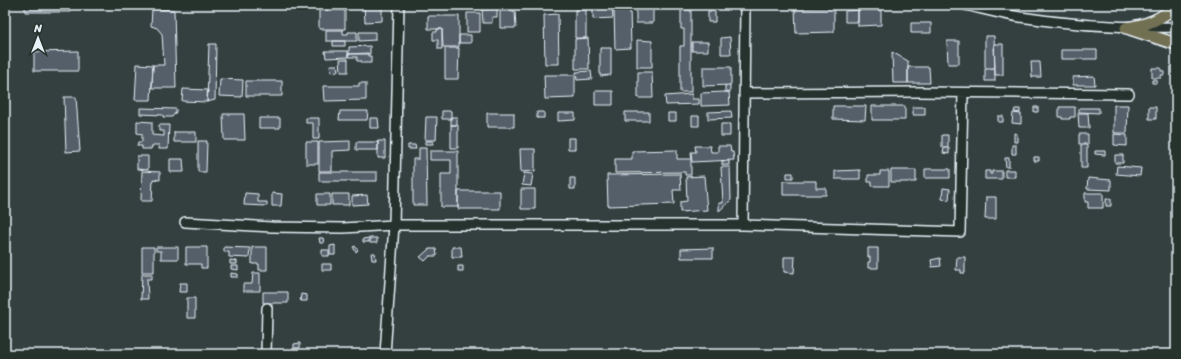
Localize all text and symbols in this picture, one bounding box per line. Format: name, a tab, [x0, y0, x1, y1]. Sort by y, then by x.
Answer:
north arrow	[18, 18, 58, 58]
text: N	[33, 19, 42, 38]

